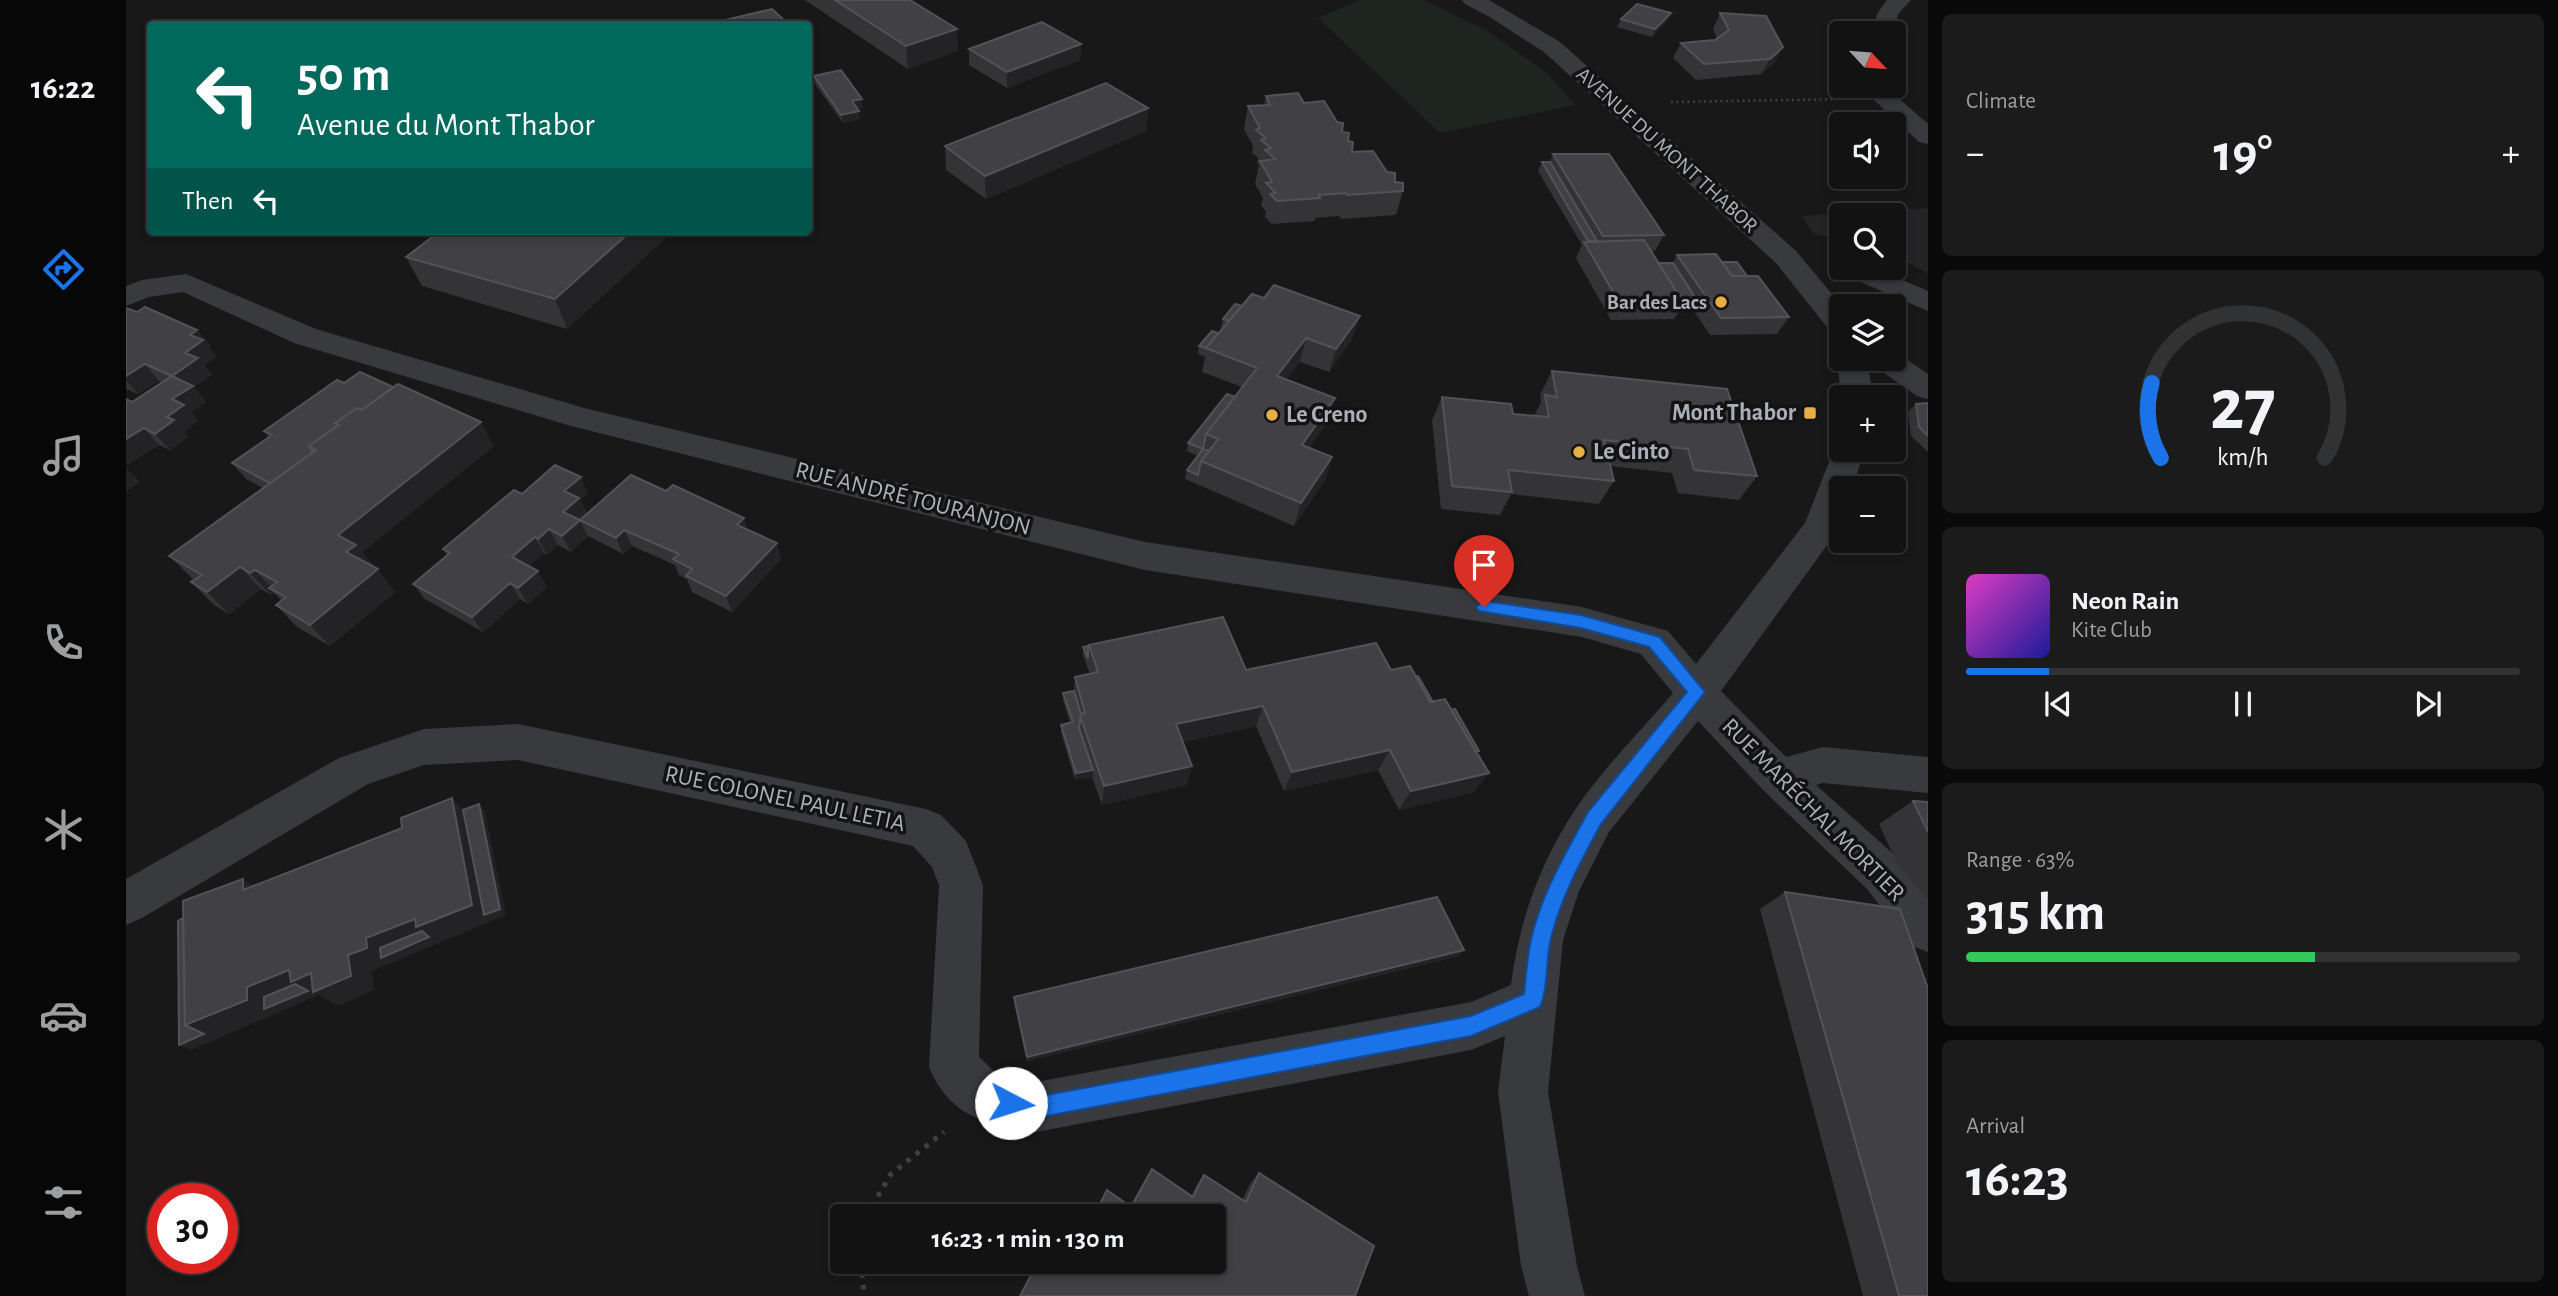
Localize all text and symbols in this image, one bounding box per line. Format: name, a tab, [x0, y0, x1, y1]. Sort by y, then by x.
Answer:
north arrow	[1829, 21, 1906, 98]
map controls	[1829, 21, 1906, 553]
icon: left	[182, 49, 273, 140]
text: 50 m	[297, 51, 391, 100]
street label: AVENUE DU MONT THABOR	[1572, 63, 1762, 237]
text: 16:22	[31, 72, 95, 104]
text: Climate	[1966, 90, 2036, 113]
text: Avenue du Mont Thabor	[297, 109, 595, 141]
button: sound	[1829, 112, 1906, 189]
text: 19°	[2213, 128, 2273, 180]
text: −	[1966, 135, 1984, 173]
text: +	[2502, 135, 2520, 173]
icon: left	[247, 182, 285, 220]
text: Then	[182, 188, 233, 214]
button: search	[1829, 203, 1906, 280]
icon: directions	[39, 245, 88, 294]
place label: Bar des Lacs	[1607, 292, 1707, 313]
marker: Bar des Lacs	[1713, 294, 1729, 310]
button: layers	[1829, 294, 1906, 371]
text: 27	[2210, 370, 2276, 443]
button: +	[1829, 385, 1906, 462]
place label: Mont Thabor	[1672, 401, 1797, 425]
place label: Le Creno	[1286, 403, 1368, 427]
marker: Mont Thabor	[1802, 405, 1818, 421]
marker: Le Creno	[1264, 407, 1280, 423]
icon: music	[39, 431, 88, 480]
place label: Le Cinto	[1593, 440, 1669, 464]
marker: Le Cinto	[1571, 444, 1587, 460]
text: km/h	[2217, 444, 2269, 469]
street label: RUE ANDRÉ TOURANJON	[793, 456, 1033, 540]
button: −	[1829, 476, 1906, 553]
pin	[1454, 535, 1514, 607]
icon: arrive	[1465, 546, 1503, 584]
text: Neon Rain	[2071, 588, 2179, 614]
icon: phone	[39, 618, 88, 667]
text: Kite Club	[2071, 619, 2152, 642]
icon: previous	[2039, 685, 2077, 723]
icon: pause	[2224, 685, 2262, 723]
icon: next	[2409, 685, 2447, 723]
street label: RUE MARÉCHAL MORTIER	[1717, 713, 1910, 906]
street label: RUE COLONEL PAUL LETIA	[663, 762, 907, 836]
icon: climate	[39, 805, 88, 854]
text: Range · 63%	[1966, 849, 2074, 872]
text: 315 km	[1966, 887, 2105, 939]
icon: car	[39, 991, 88, 1040]
position arrow	[974, 1066, 1048, 1140]
text: Arrival	[1966, 1115, 2025, 1138]
text: 16:23	[1966, 1153, 2069, 1205]
icon: filters	[39, 1178, 88, 1227]
speed limit sign: 30	[147, 1183, 238, 1274]
text: 16:23 · 1 min · 130 m	[932, 1226, 1124, 1252]

